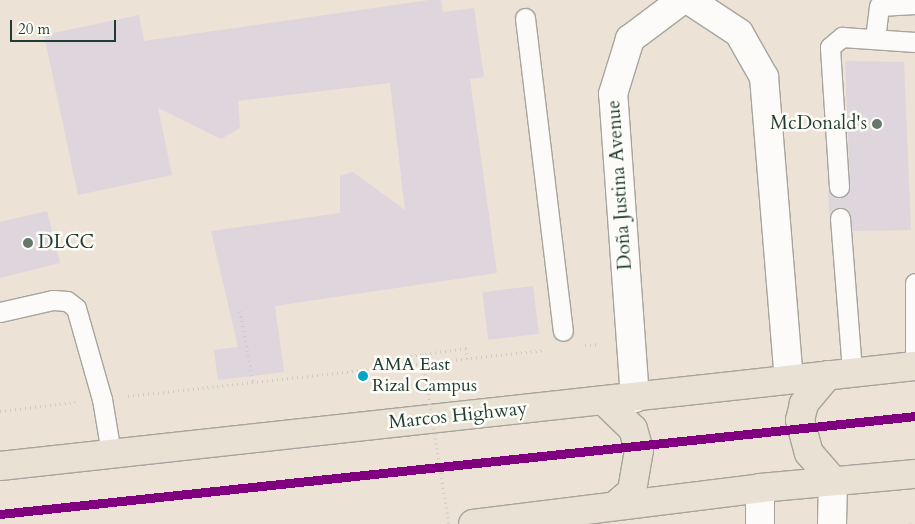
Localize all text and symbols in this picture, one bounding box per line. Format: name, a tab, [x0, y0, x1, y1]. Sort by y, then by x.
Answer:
scale bar	[12, 10, 119, 42]
text: 20 m	[18, 19, 50, 39]
street label: Doña Justina Avenue	[603, 99, 637, 271]
place label: McDonald's	[770, 113, 867, 135]
marker: McDonald's	[871, 118, 883, 130]
place label: DLCC	[38, 232, 94, 254]
marker: DLCC	[22, 237, 34, 249]
place label: AMA East Rizal Campus	[372, 355, 477, 398]
marker: AMA East Rizal Campus	[358, 371, 368, 381]
street label: Marcos Highway	[388, 397, 528, 435]

